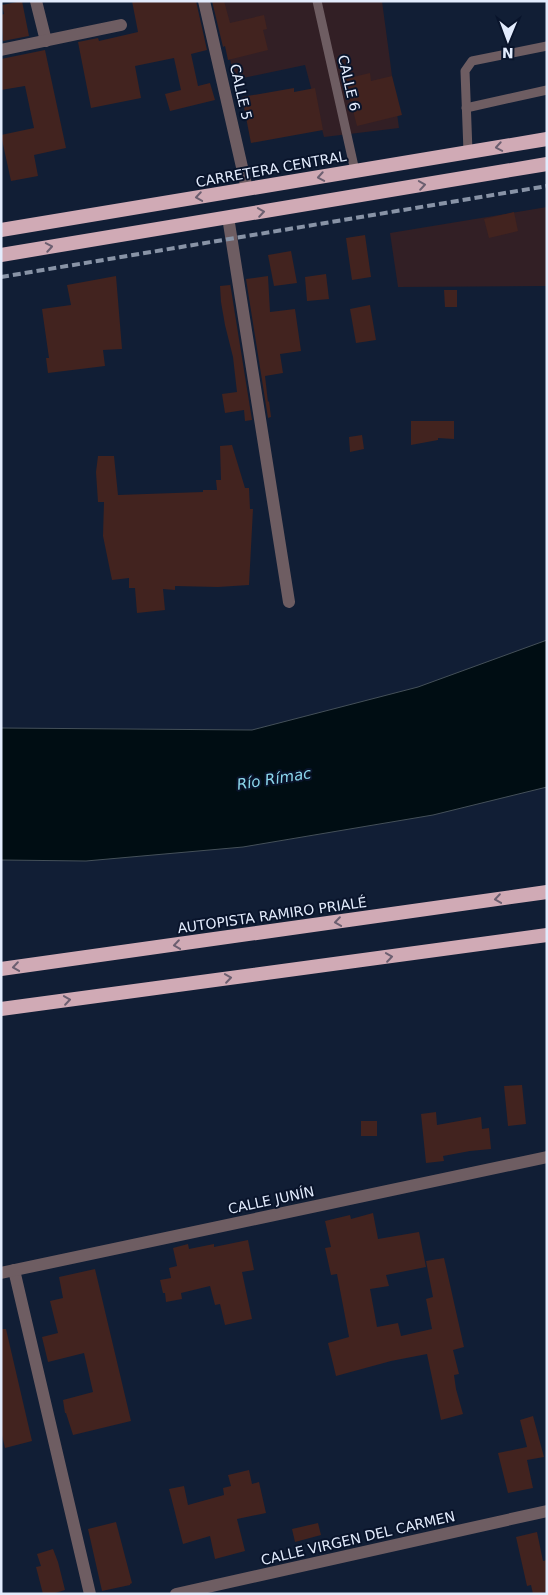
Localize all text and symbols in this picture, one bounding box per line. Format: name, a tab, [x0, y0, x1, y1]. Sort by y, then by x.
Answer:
north arrow	[483, 15, 533, 65]
text: N	[502, 45, 514, 61]
street label: CALLE 6	[335, 53, 363, 113]
street label: CALLE 5	[227, 62, 255, 122]
one-way arrow	[494, 141, 503, 151]
street label: CARRETERA CENTRAL	[195, 148, 348, 190]
one-way arrow	[317, 171, 326, 181]
one-way arrow	[417, 181, 426, 191]
one-way arrow	[195, 192, 204, 202]
one-way arrow	[257, 207, 266, 217]
one-way arrow	[45, 243, 54, 253]
water label: Río Rímac	[235, 764, 313, 794]
one-way arrow	[494, 893, 502, 904]
street label: AUTOPISTA RAMIRO PRIALÉ	[176, 894, 368, 936]
one-way arrow	[333, 916, 341, 927]
one-way arrow	[172, 939, 180, 950]
one-way arrow	[385, 952, 393, 962]
one-way arrow	[11, 962, 20, 972]
one-way arrow	[224, 973, 232, 984]
one-way arrow	[63, 995, 71, 1006]
street label: CALLE JUNÍN	[226, 1183, 316, 1217]
street label: CALLE VIRGEN DEL CARMEN	[259, 1508, 457, 1568]

